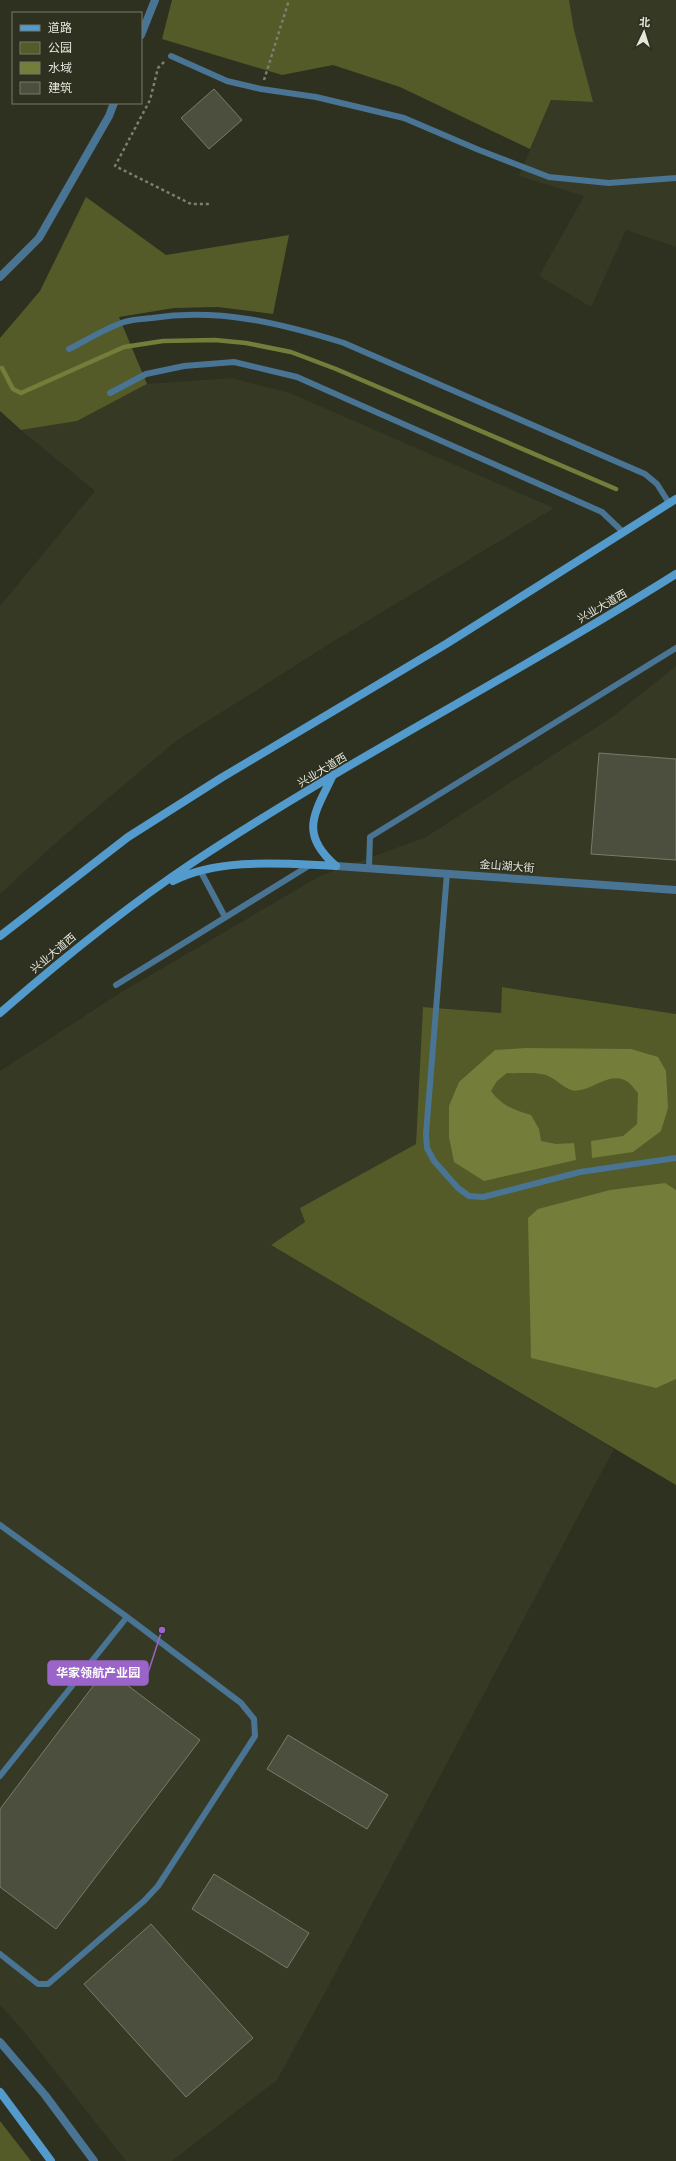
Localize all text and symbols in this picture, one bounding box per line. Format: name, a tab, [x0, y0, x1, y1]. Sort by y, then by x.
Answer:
legend	[12, 12, 142, 104]
north arrow	[624, 12, 664, 52]
text: 北	[639, 15, 651, 30]
text: 道路	[48, 20, 72, 36]
text: 公园	[48, 40, 72, 56]
text: 水域	[48, 60, 72, 76]
text: 建筑	[48, 80, 72, 96]
street label: 兴业大道西	[575, 586, 630, 627]
street label: 兴业大道西	[295, 750, 350, 791]
street label: 金山湖大街	[479, 857, 535, 876]
street label: 兴业大道西	[27, 930, 79, 977]
callout: 华家领航产业园	[48, 1661, 148, 1685]
text: 华家领航产业园	[56, 1665, 140, 1681]

